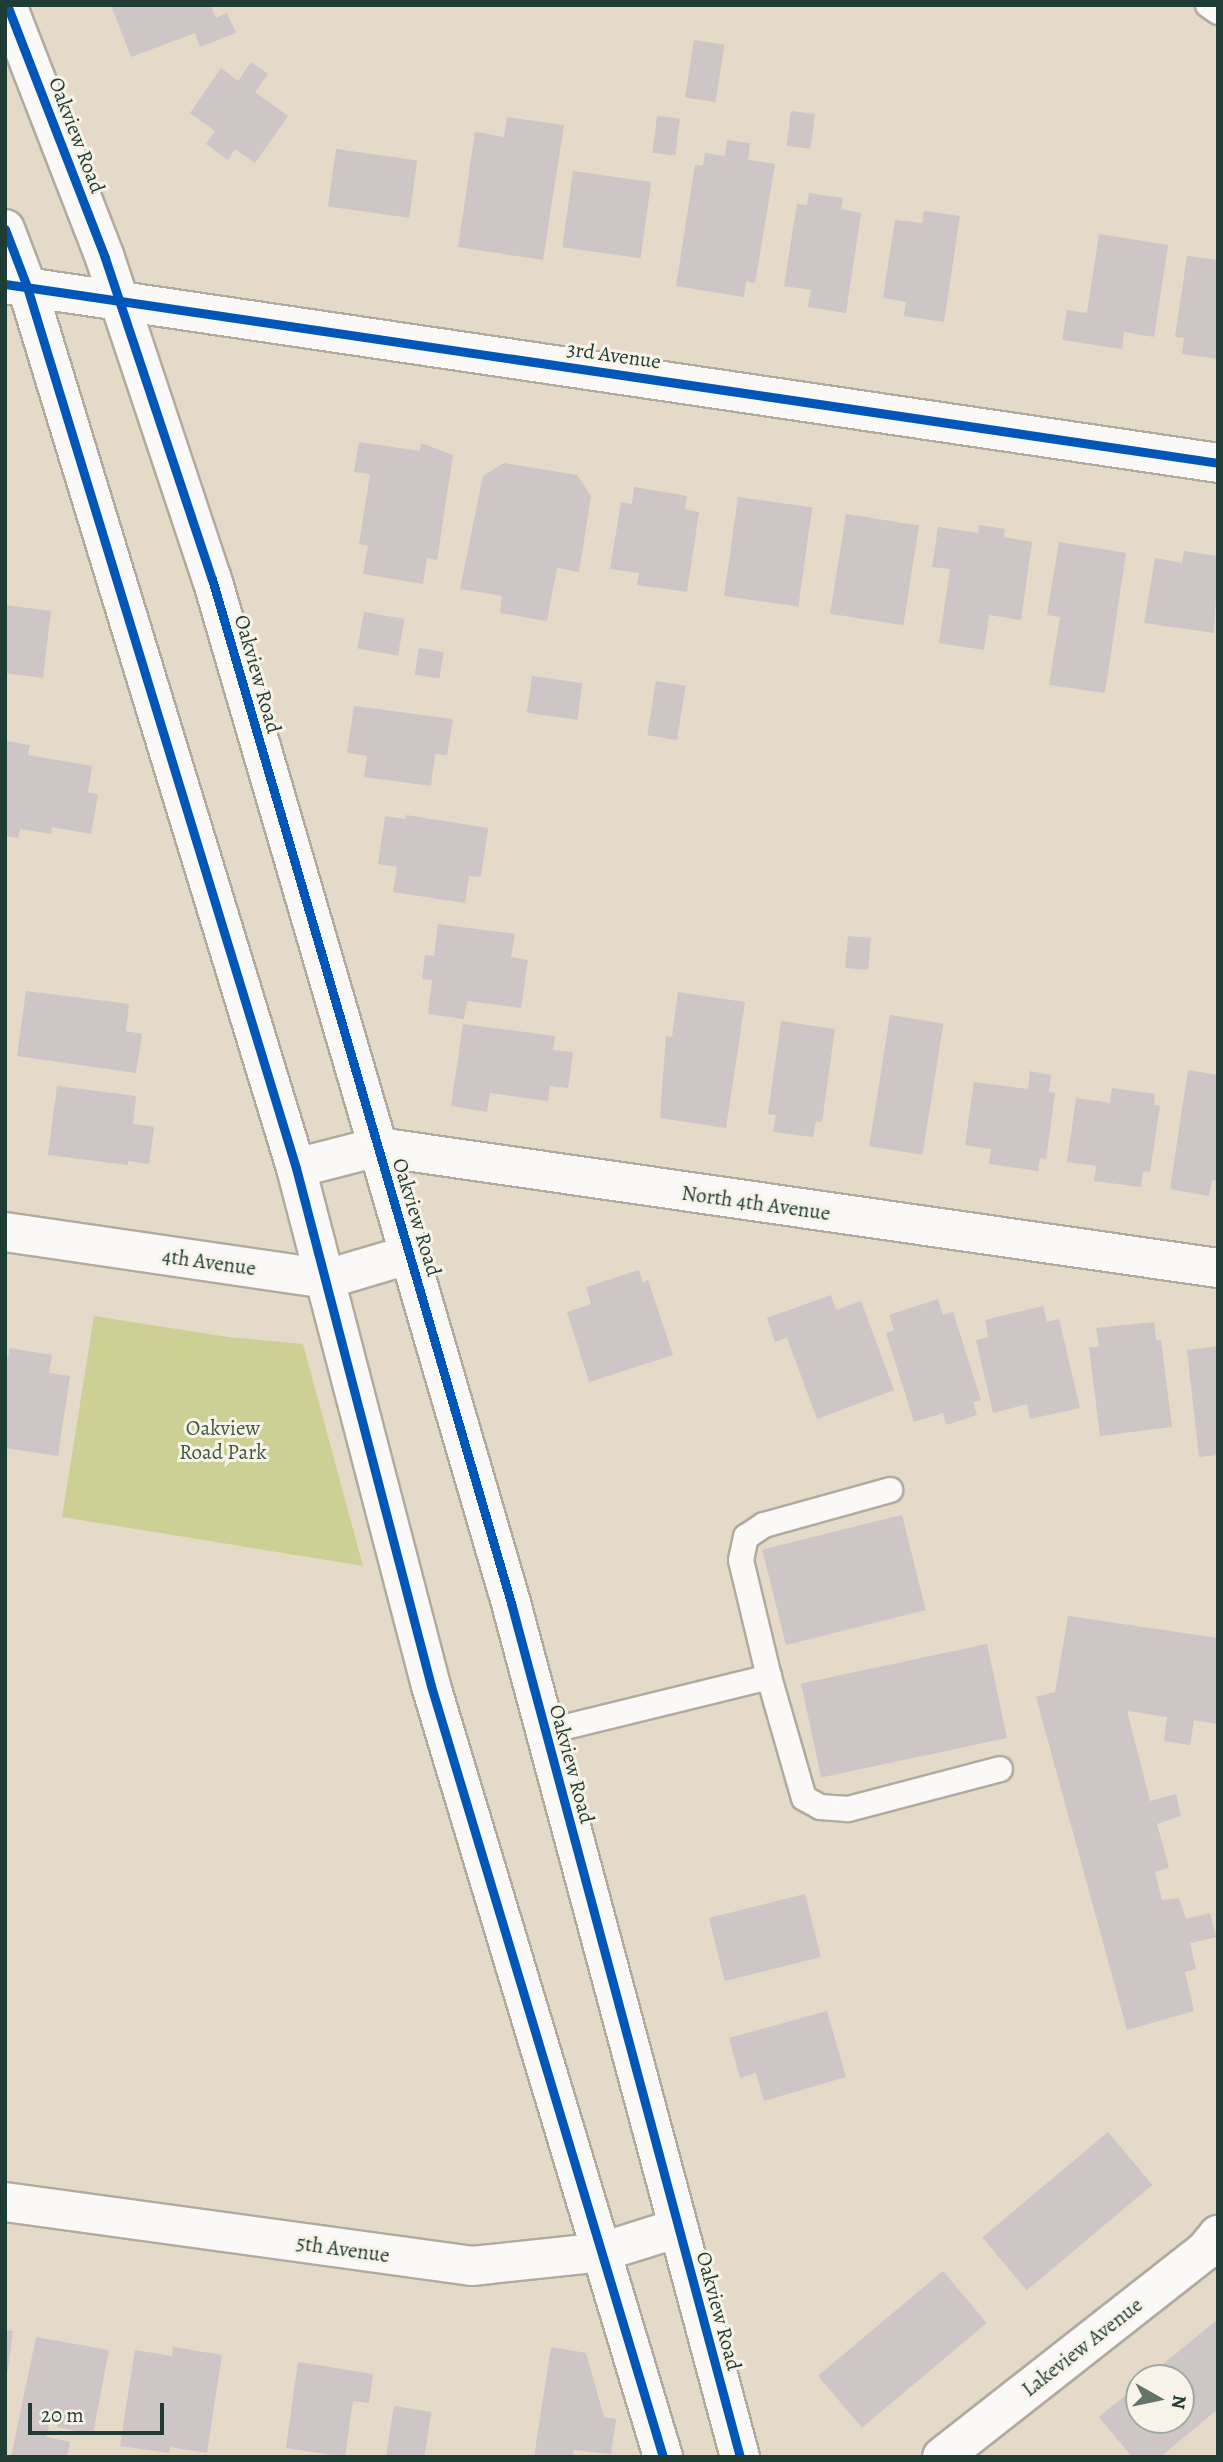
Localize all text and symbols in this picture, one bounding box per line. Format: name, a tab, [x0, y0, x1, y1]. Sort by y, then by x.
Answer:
street label: Oakview Road	[43, 73, 111, 197]
street label: 3rd Avenue	[565, 336, 663, 374]
street label: Oakview Road	[229, 612, 287, 736]
street label: Oakview Road	[387, 1155, 447, 1279]
street label: North 4th Avenue	[680, 1180, 832, 1226]
street label: 4th Avenue	[161, 1243, 257, 1281]
park label: Oakview Road Park	[179, 1415, 267, 1465]
street label: Oakview Road	[544, 1702, 600, 1826]
street label: 5th Avenue	[295, 2230, 391, 2268]
street label: Oakview Road	[691, 2249, 747, 2373]
street label: Lakeview Avenue	[1017, 2292, 1147, 2402]
north arrow	[1125, 2364, 1195, 2434]
scale bar	[32, 2388, 168, 2432]
text: N	[1165, 2393, 1193, 2411]
text: 20 m	[41, 2401, 84, 2429]

